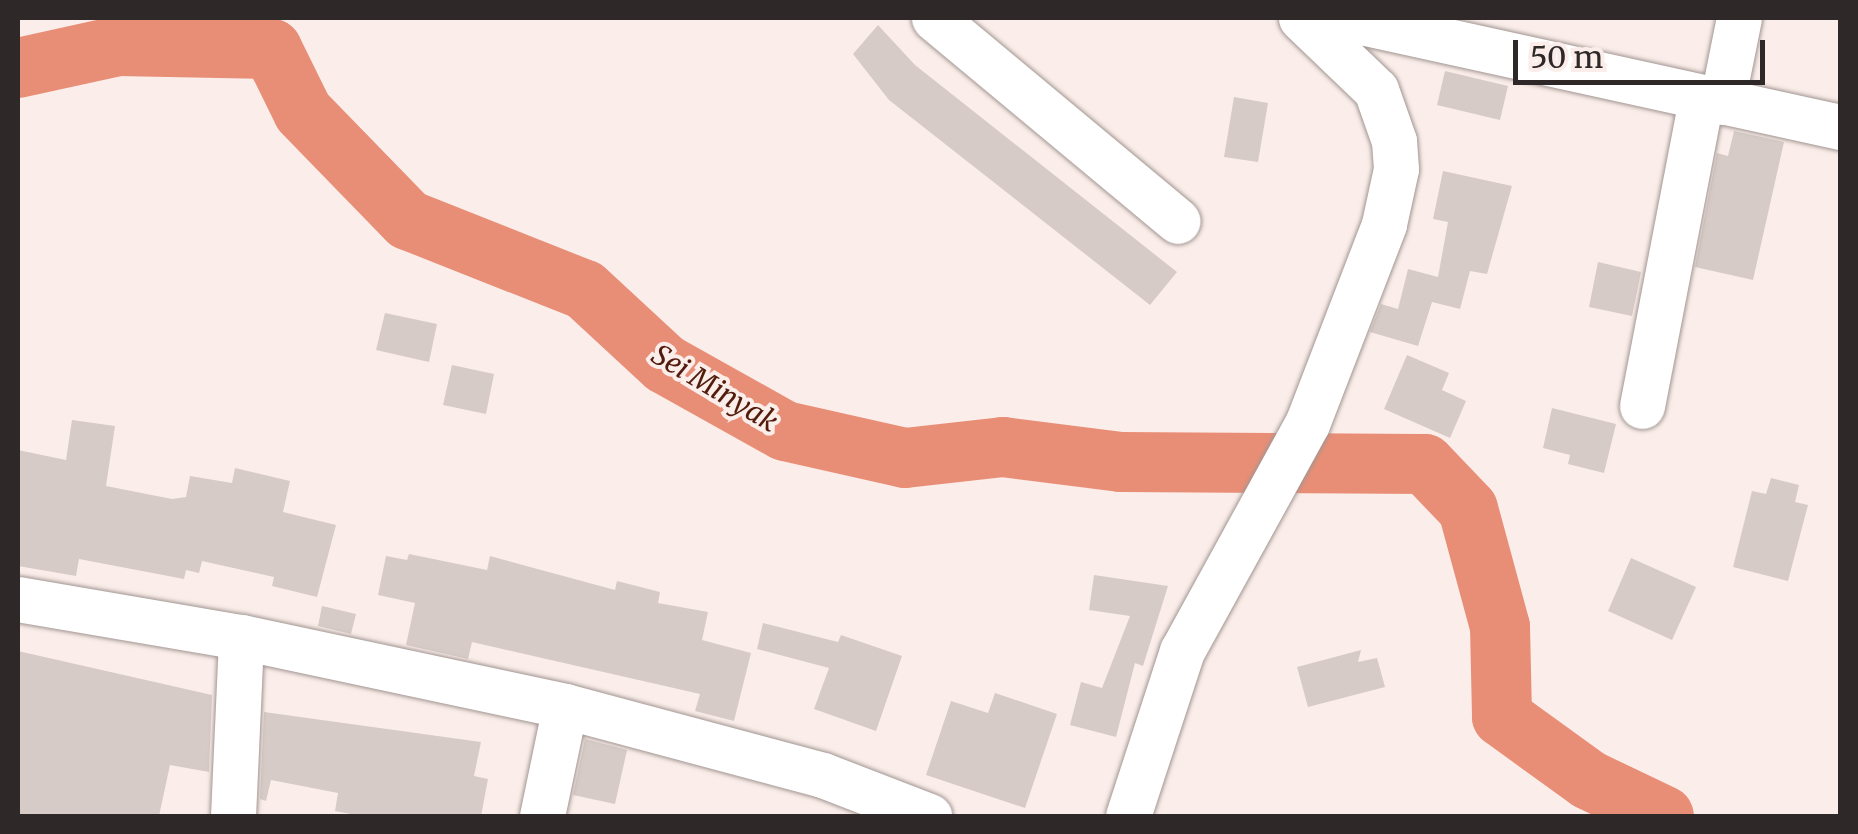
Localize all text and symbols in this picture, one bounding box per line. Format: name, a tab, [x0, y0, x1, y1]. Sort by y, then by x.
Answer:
scale bar	[1518, 20, 1770, 82]
text: 50 m	[1530, 38, 1603, 76]
water label: Sei Minyak	[646, 337, 784, 439]

